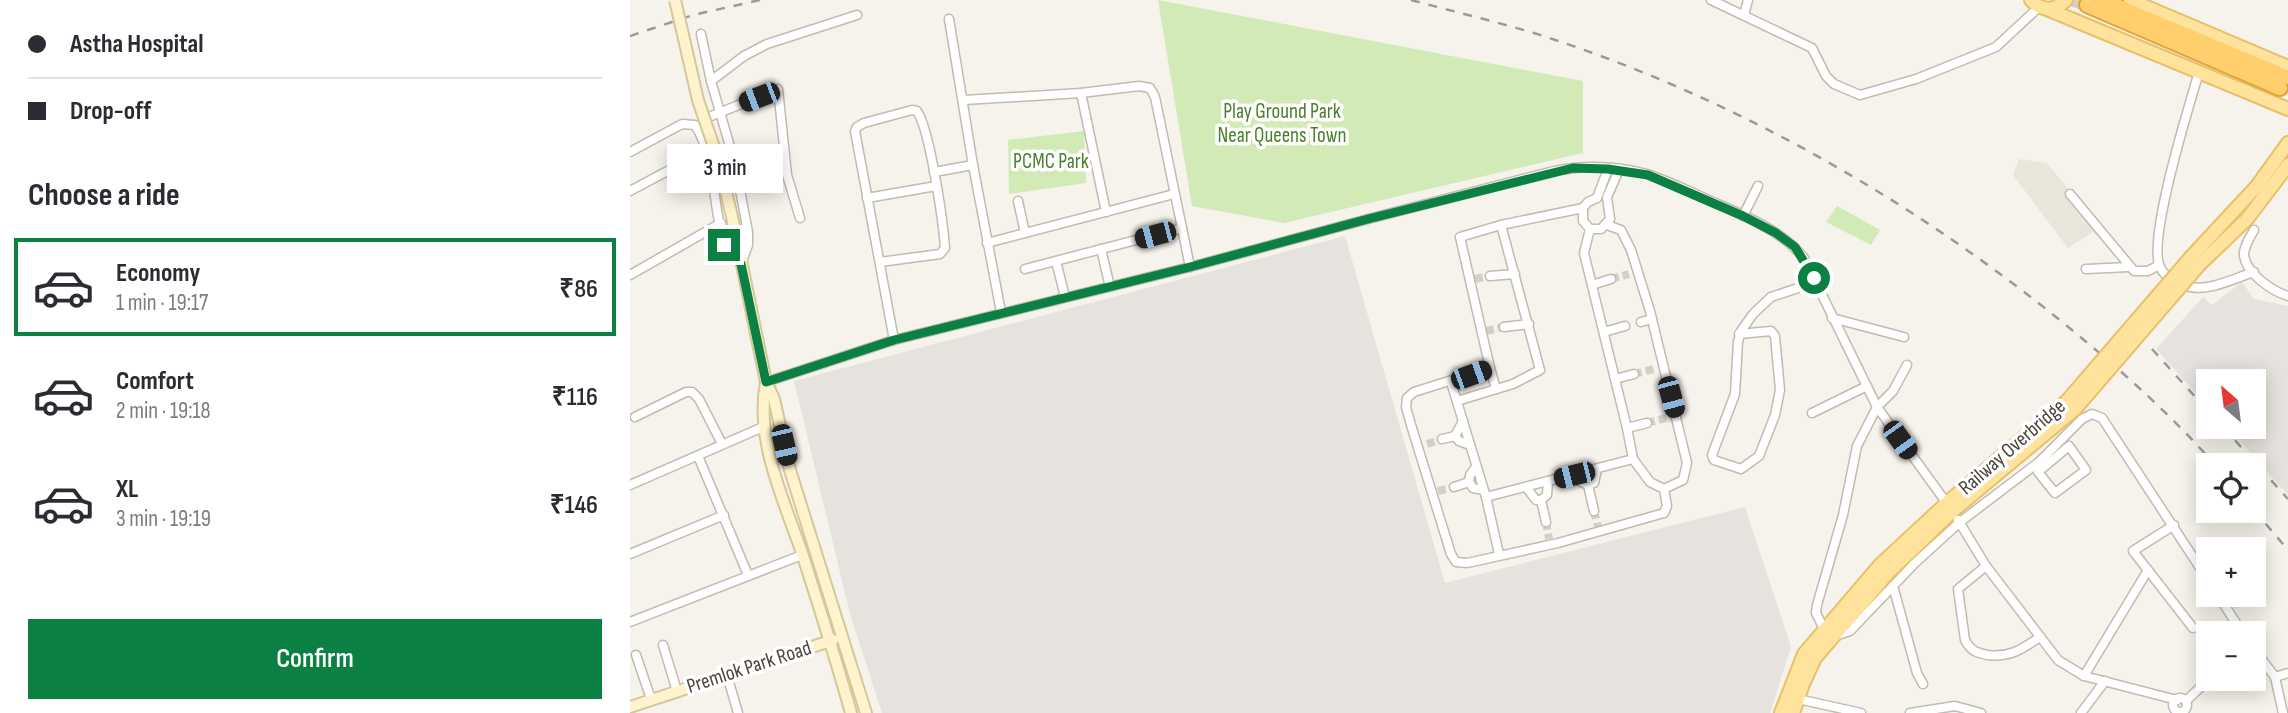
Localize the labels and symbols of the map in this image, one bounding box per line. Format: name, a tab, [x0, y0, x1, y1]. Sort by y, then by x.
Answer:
car	[736, 80, 783, 114]
park label: Play Ground Park Near Queens Town	[1217, 99, 1347, 148]
callout: 3 min	[666, 144, 782, 192]
park label: PCMC Park	[1013, 149, 1089, 174]
car	[1132, 219, 1179, 251]
route end	[708, 229, 740, 261]
route start	[1798, 262, 1830, 294]
car	[1448, 358, 1495, 392]
north arrow	[2196, 369, 2266, 439]
car	[1656, 374, 1687, 420]
street label: Railway Overbridge	[1954, 394, 2070, 500]
car	[1880, 417, 1921, 463]
car	[770, 422, 799, 468]
car	[1552, 460, 1597, 490]
street label: Premlok Park Road	[684, 635, 814, 699]

